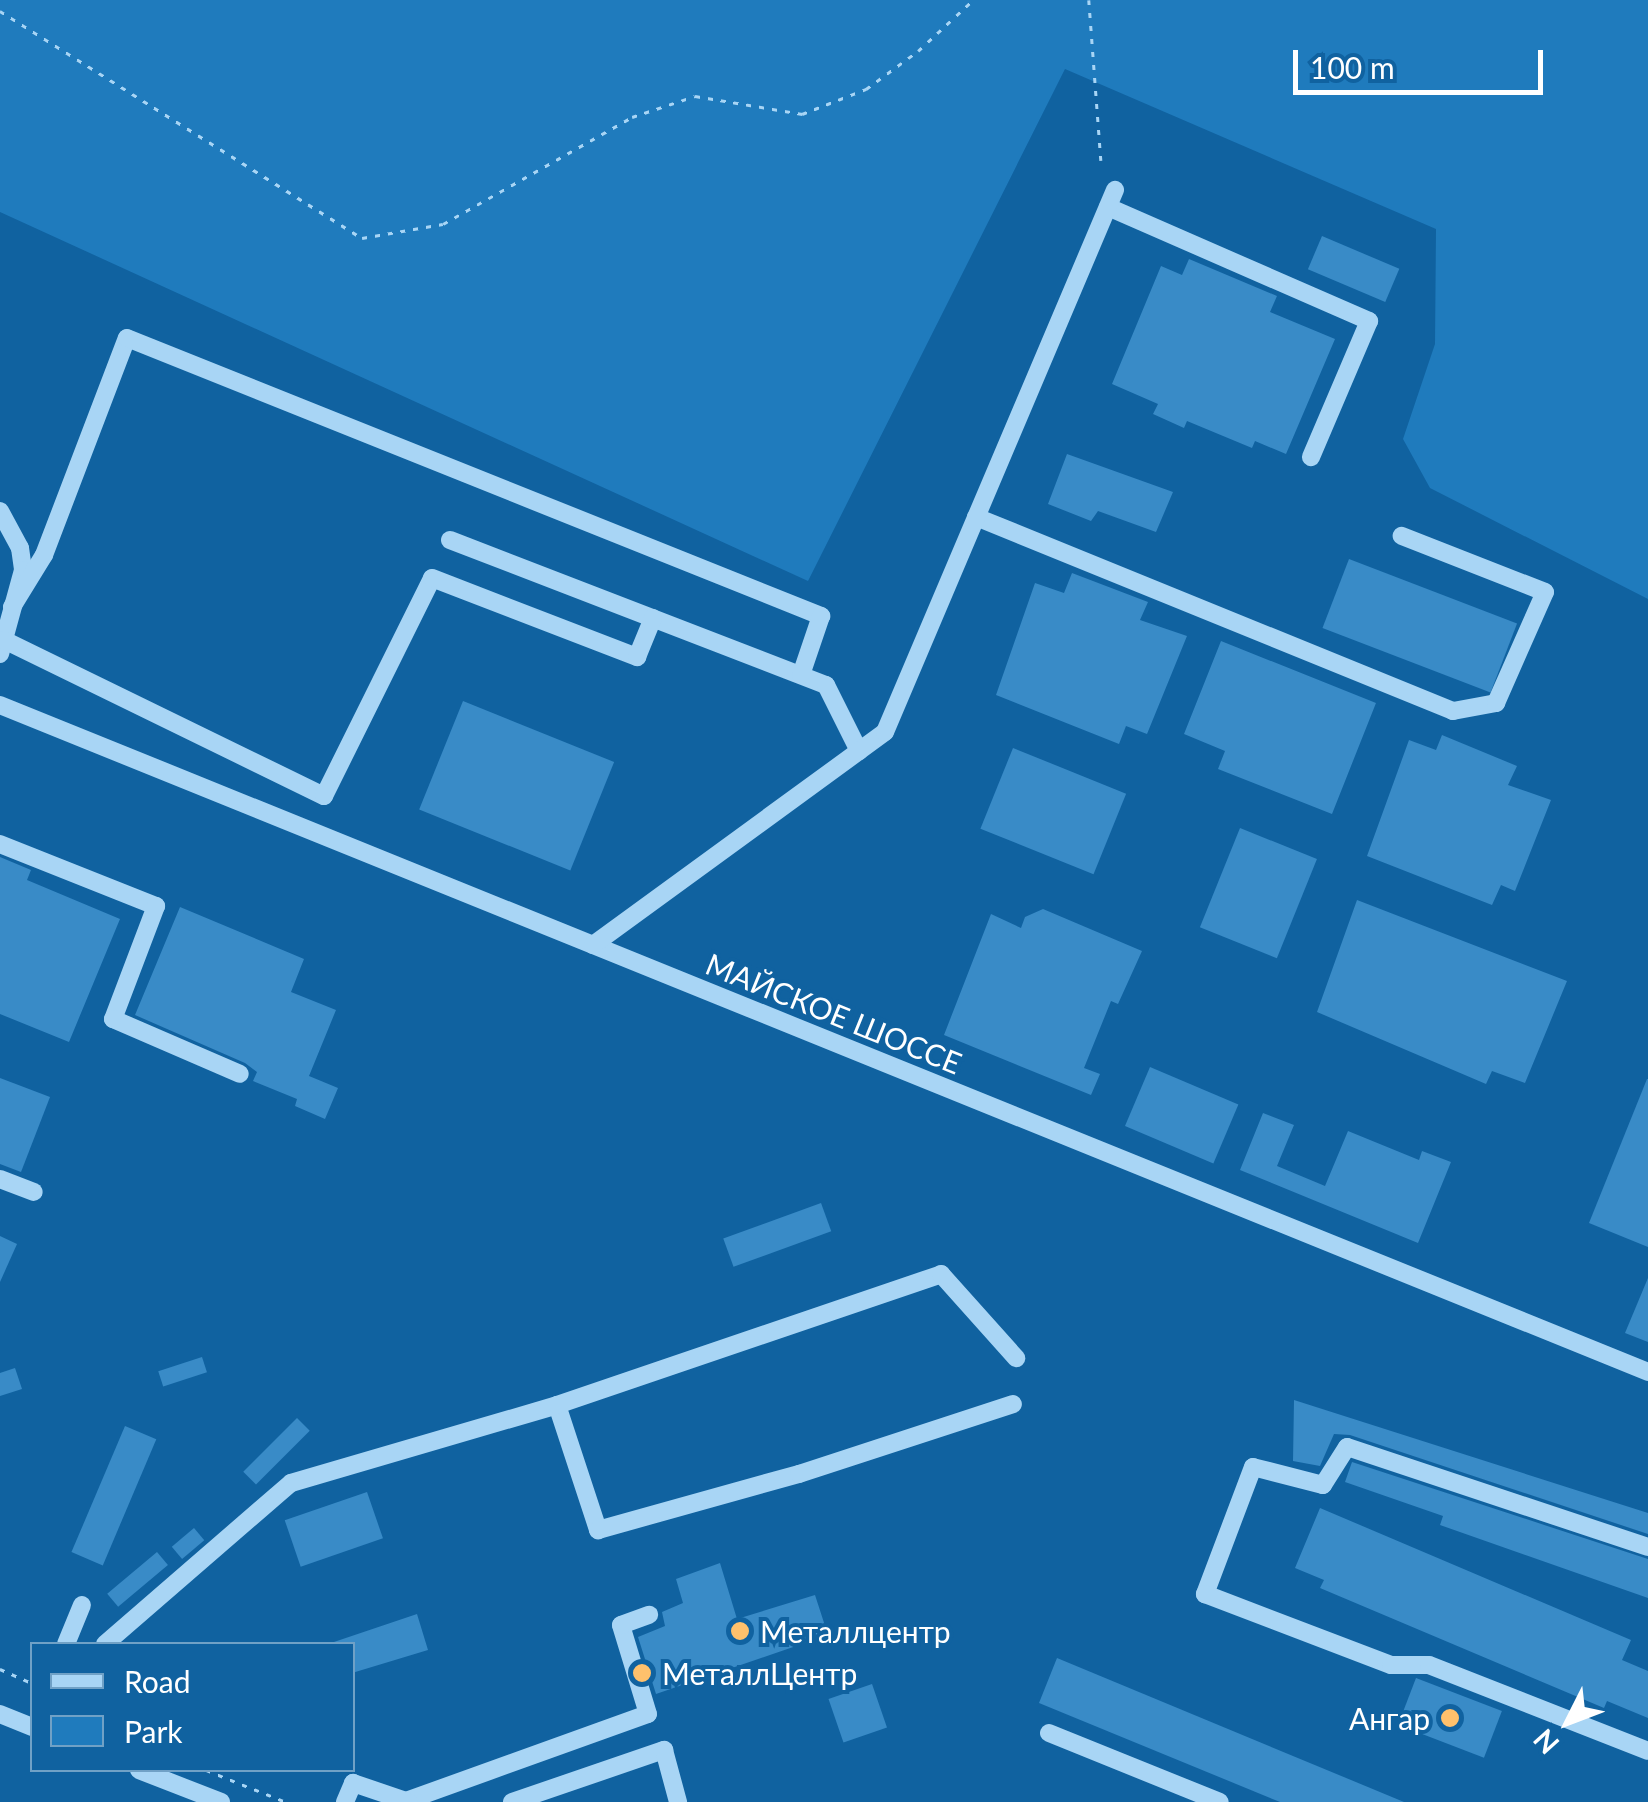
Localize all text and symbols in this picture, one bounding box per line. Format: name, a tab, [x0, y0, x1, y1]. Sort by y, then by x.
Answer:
scale bar	[1298, 30, 1548, 92]
text: 100 m	[1310, 49, 1395, 85]
street label: МАЙСКОЕ ШОССЕ	[701, 945, 967, 1081]
place label: Металлцентр	[760, 1613, 951, 1649]
marker: Металлцентр	[729, 1620, 751, 1642]
legend	[30, 1642, 355, 1772]
place label: МеталлЦентр	[662, 1655, 857, 1691]
marker: МеталлЦентр	[631, 1662, 653, 1684]
text: Road	[124, 1663, 191, 1699]
north arrow	[1518, 1672, 1618, 1772]
place label: Ангар	[1349, 1700, 1430, 1736]
marker: Ангар	[1439, 1707, 1461, 1729]
text: Park	[124, 1713, 183, 1749]
text: N	[1526, 1723, 1566, 1761]

